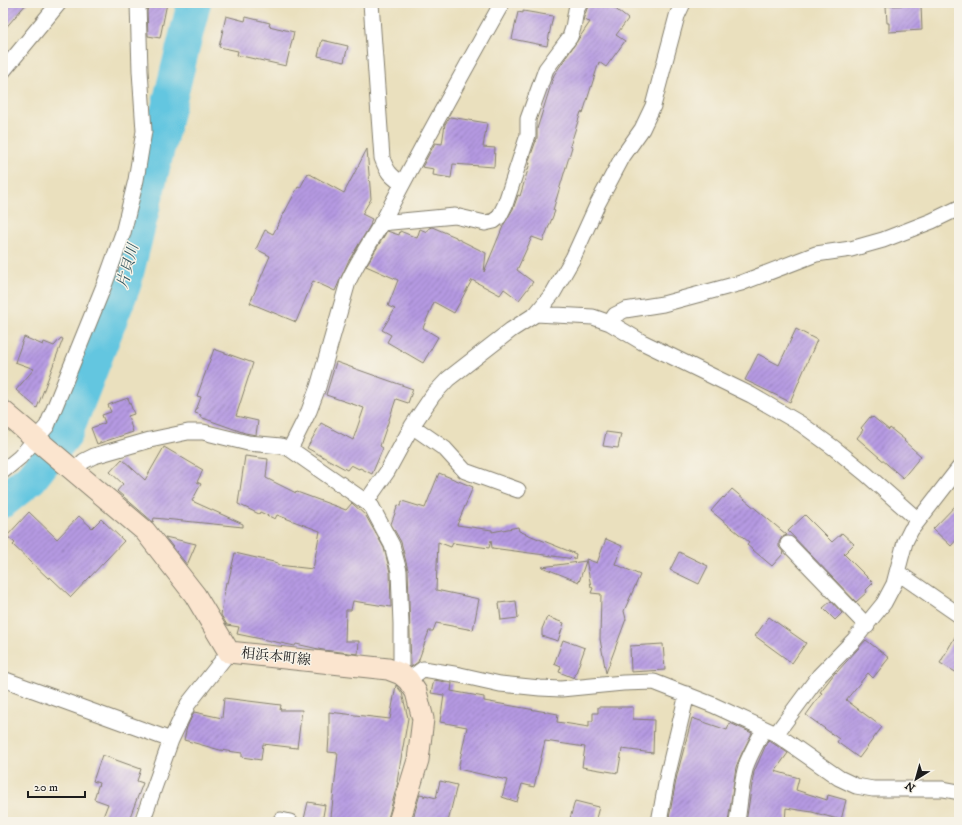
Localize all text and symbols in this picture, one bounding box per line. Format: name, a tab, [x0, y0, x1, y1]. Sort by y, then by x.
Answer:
water label: 片貝川	[113, 240, 144, 290]
street label: 相浜本町線	[240, 644, 312, 670]
north arrow	[896, 759, 936, 799]
scale bar	[28, 773, 85, 799]
text: N	[903, 778, 918, 794]
text: 20 m	[34, 780, 58, 795]

